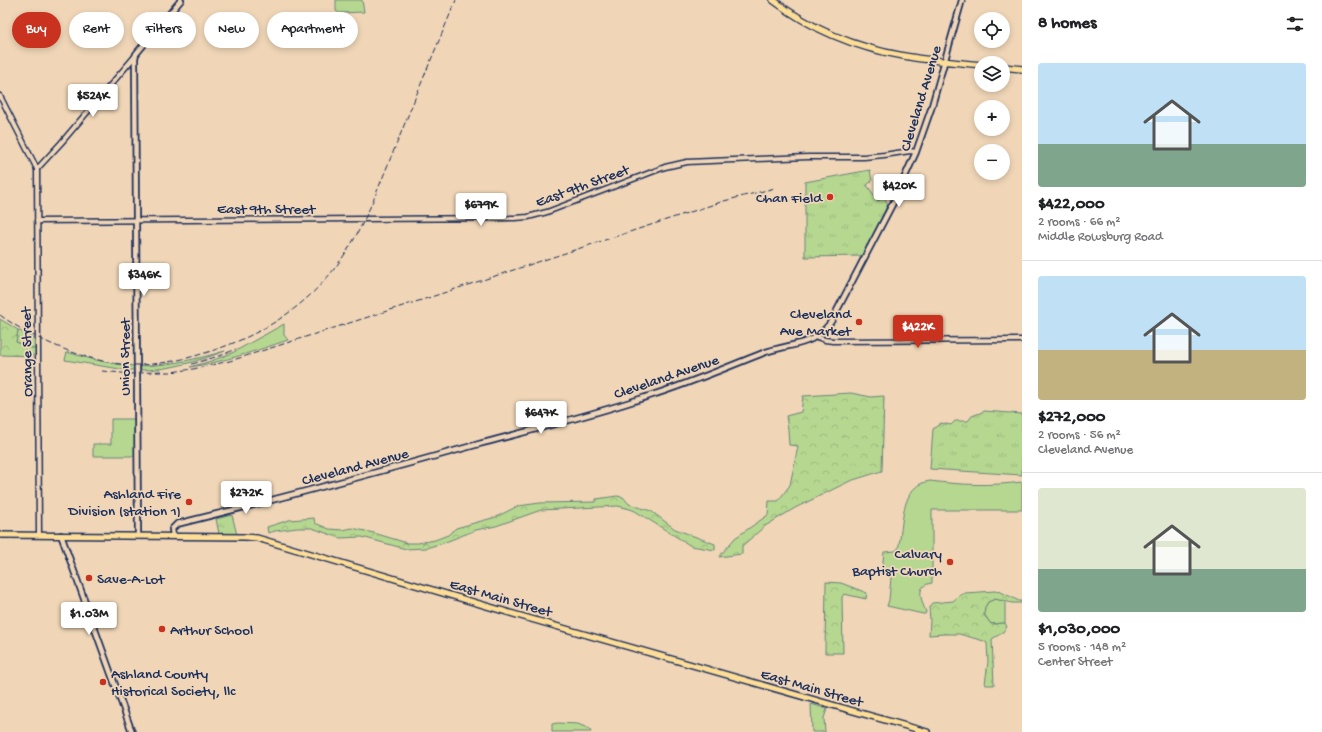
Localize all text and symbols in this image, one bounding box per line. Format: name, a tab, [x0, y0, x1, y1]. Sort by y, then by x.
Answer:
chip: Buy	[12, 12, 61, 48]
chip: Rent	[69, 12, 124, 48]
chip: Filters	[132, 12, 196, 48]
chip: New	[204, 12, 259, 48]
chip: Apartment	[267, 12, 358, 48]
map controls	[974, 12, 1010, 180]
button: locate	[974, 12, 1010, 48]
icon: filters	[1284, 13, 1306, 35]
text: 8 homes	[1038, 14, 1096, 34]
street label: Cleveland Avenue	[897, 43, 947, 154]
button: layers	[974, 56, 1010, 92]
pin: $524K	[65, 84, 121, 118]
text: $524K	[77, 89, 109, 104]
icon: home	[1136, 89, 1208, 161]
button: +	[974, 100, 1010, 136]
button: −	[974, 144, 1010, 180]
street label: East 9th Street	[534, 161, 634, 212]
pin: $420K	[871, 174, 927, 208]
text: $420K	[883, 179, 915, 194]
place label: Chan Field	[756, 190, 823, 208]
marker: Chan Field	[825, 192, 835, 202]
pin: $679K	[453, 193, 509, 227]
text: $422,000	[1038, 195, 1105, 215]
text: $679K	[465, 198, 497, 213]
street label: East 9th Street	[217, 201, 317, 219]
text: 2 rooms · 66 m²	[1038, 215, 1120, 230]
text: Middle Rowsburg Road	[1038, 230, 1163, 245]
pin: $346K	[116, 263, 172, 297]
text: $346K	[128, 268, 160, 283]
icon: home	[1136, 302, 1208, 374]
street label: Orange Street	[18, 305, 38, 397]
place label: Cleveland Ave Market	[780, 306, 853, 341]
pin: $422K	[890, 315, 946, 349]
street label: Union Street	[117, 316, 135, 396]
marker: Cleveland Ave Market	[854, 317, 864, 327]
text: $422K	[902, 320, 934, 335]
street label: Cleveland Avenue	[612, 351, 722, 404]
pin: $647K	[513, 401, 569, 435]
text: $647K	[525, 406, 557, 421]
text: $272,000	[1038, 408, 1105, 428]
text: 2 rooms · 56 m²	[1038, 428, 1121, 443]
text: Cleveland Avenue	[1038, 443, 1133, 458]
street label: Cleveland Avenue	[300, 445, 411, 491]
pin: $272K	[218, 481, 274, 515]
place label: Ashland Fire Division (station 1)	[68, 486, 181, 521]
text: $272K	[230, 486, 262, 501]
marker: Ashland Fire Division (station 1)	[184, 497, 194, 507]
icon: home	[1136, 514, 1208, 586]
place label: Calvary Baptist Church	[851, 546, 943, 581]
marker: Calvary Baptist Church	[945, 557, 955, 567]
place label: Save-A-Lot	[97, 571, 166, 589]
marker: Save-A-Lot	[84, 573, 94, 583]
street label: East Main Street	[447, 576, 555, 623]
pin: $1.03M	[56, 602, 122, 636]
text: $1.03M	[70, 607, 108, 622]
text: $1,030,000	[1038, 620, 1120, 640]
place label: Arthur School	[170, 622, 253, 640]
marker: Arthur School	[157, 624, 167, 634]
text: 5 rooms · 148 m²	[1038, 640, 1126, 655]
text: Center Street	[1038, 655, 1112, 670]
place label: Ashland County Historical Society, llc	[111, 666, 236, 701]
street label: East Main Street	[758, 666, 866, 713]
marker: Ashland County Historical Society, llc	[98, 677, 108, 687]

